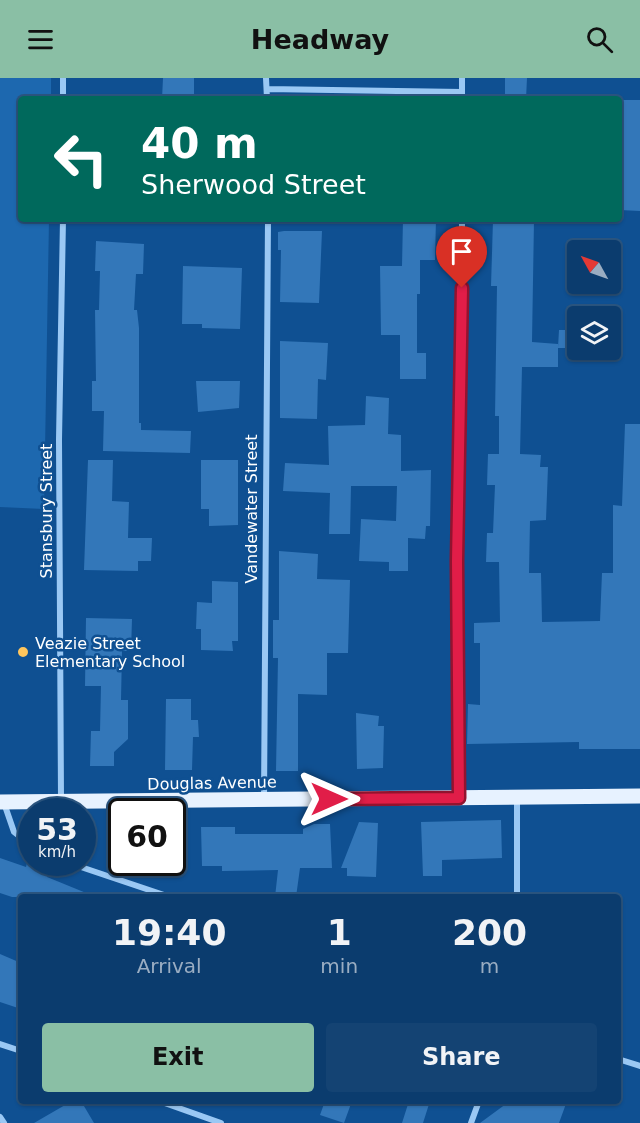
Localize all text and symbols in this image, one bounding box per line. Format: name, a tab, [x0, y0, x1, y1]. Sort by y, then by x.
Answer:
icon: menu	[24, 23, 57, 56]
icon: search	[583, 23, 616, 56]
text: Headway	[251, 24, 389, 55]
text: 40 m	[141, 119, 258, 168]
icon: left	[42, 120, 120, 198]
text: Sherwood Street	[141, 169, 366, 200]
pin	[436, 226, 487, 288]
icon: arrive	[445, 235, 478, 268]
north arrow	[567, 240, 621, 294]
map controls	[567, 240, 621, 360]
button: layers	[567, 306, 621, 360]
street label: Vandewater Street	[242, 435, 261, 583]
street label: Stansbury Street	[37, 444, 56, 578]
place label: Veazie Street Elementary School	[35, 634, 185, 671]
marker: Veazie Street Elementary School	[16, 645, 30, 659]
position arrow	[297, 767, 361, 831]
street label: Douglas Avenue	[147, 772, 277, 794]
speed limit sign: 60	[108, 798, 186, 876]
text: 53	[36, 812, 78, 847]
text: km/h	[38, 843, 76, 861]
text: 19:40	[112, 912, 226, 953]
text: 1	[327, 912, 352, 953]
text: 200	[452, 912, 527, 953]
text: Arrival	[137, 954, 202, 978]
text: min	[320, 954, 358, 978]
text: m	[480, 954, 499, 978]
button: Exit	[42, 1023, 314, 1092]
button: Share	[326, 1023, 597, 1092]

